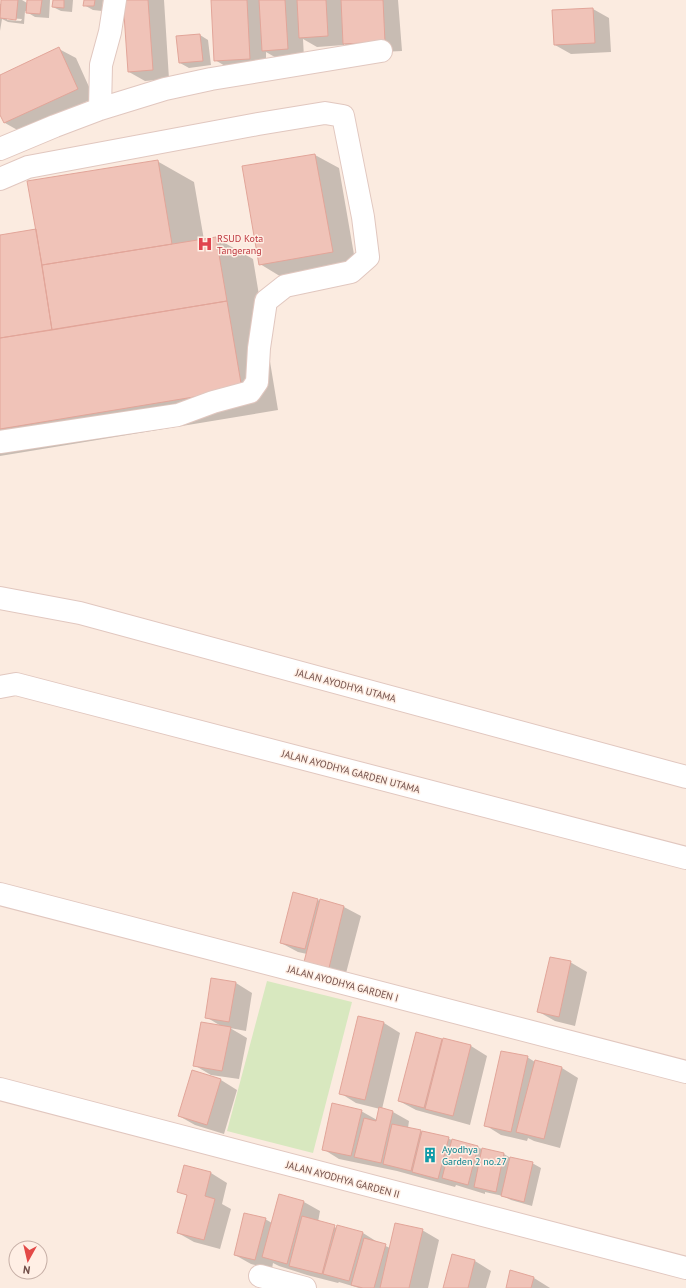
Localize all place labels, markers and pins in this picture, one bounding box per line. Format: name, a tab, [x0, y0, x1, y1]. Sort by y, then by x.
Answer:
place label: RSUD Kota Tangerang	[217, 232, 263, 257]
hospital icon: RSUD Kota Tangerang	[196, 235, 214, 253]
place label: Ayodhya Garden 2 no.27	[442, 1143, 507, 1168]
building icon: Ayodhya Garden 2 no.27	[421, 1146, 439, 1164]

